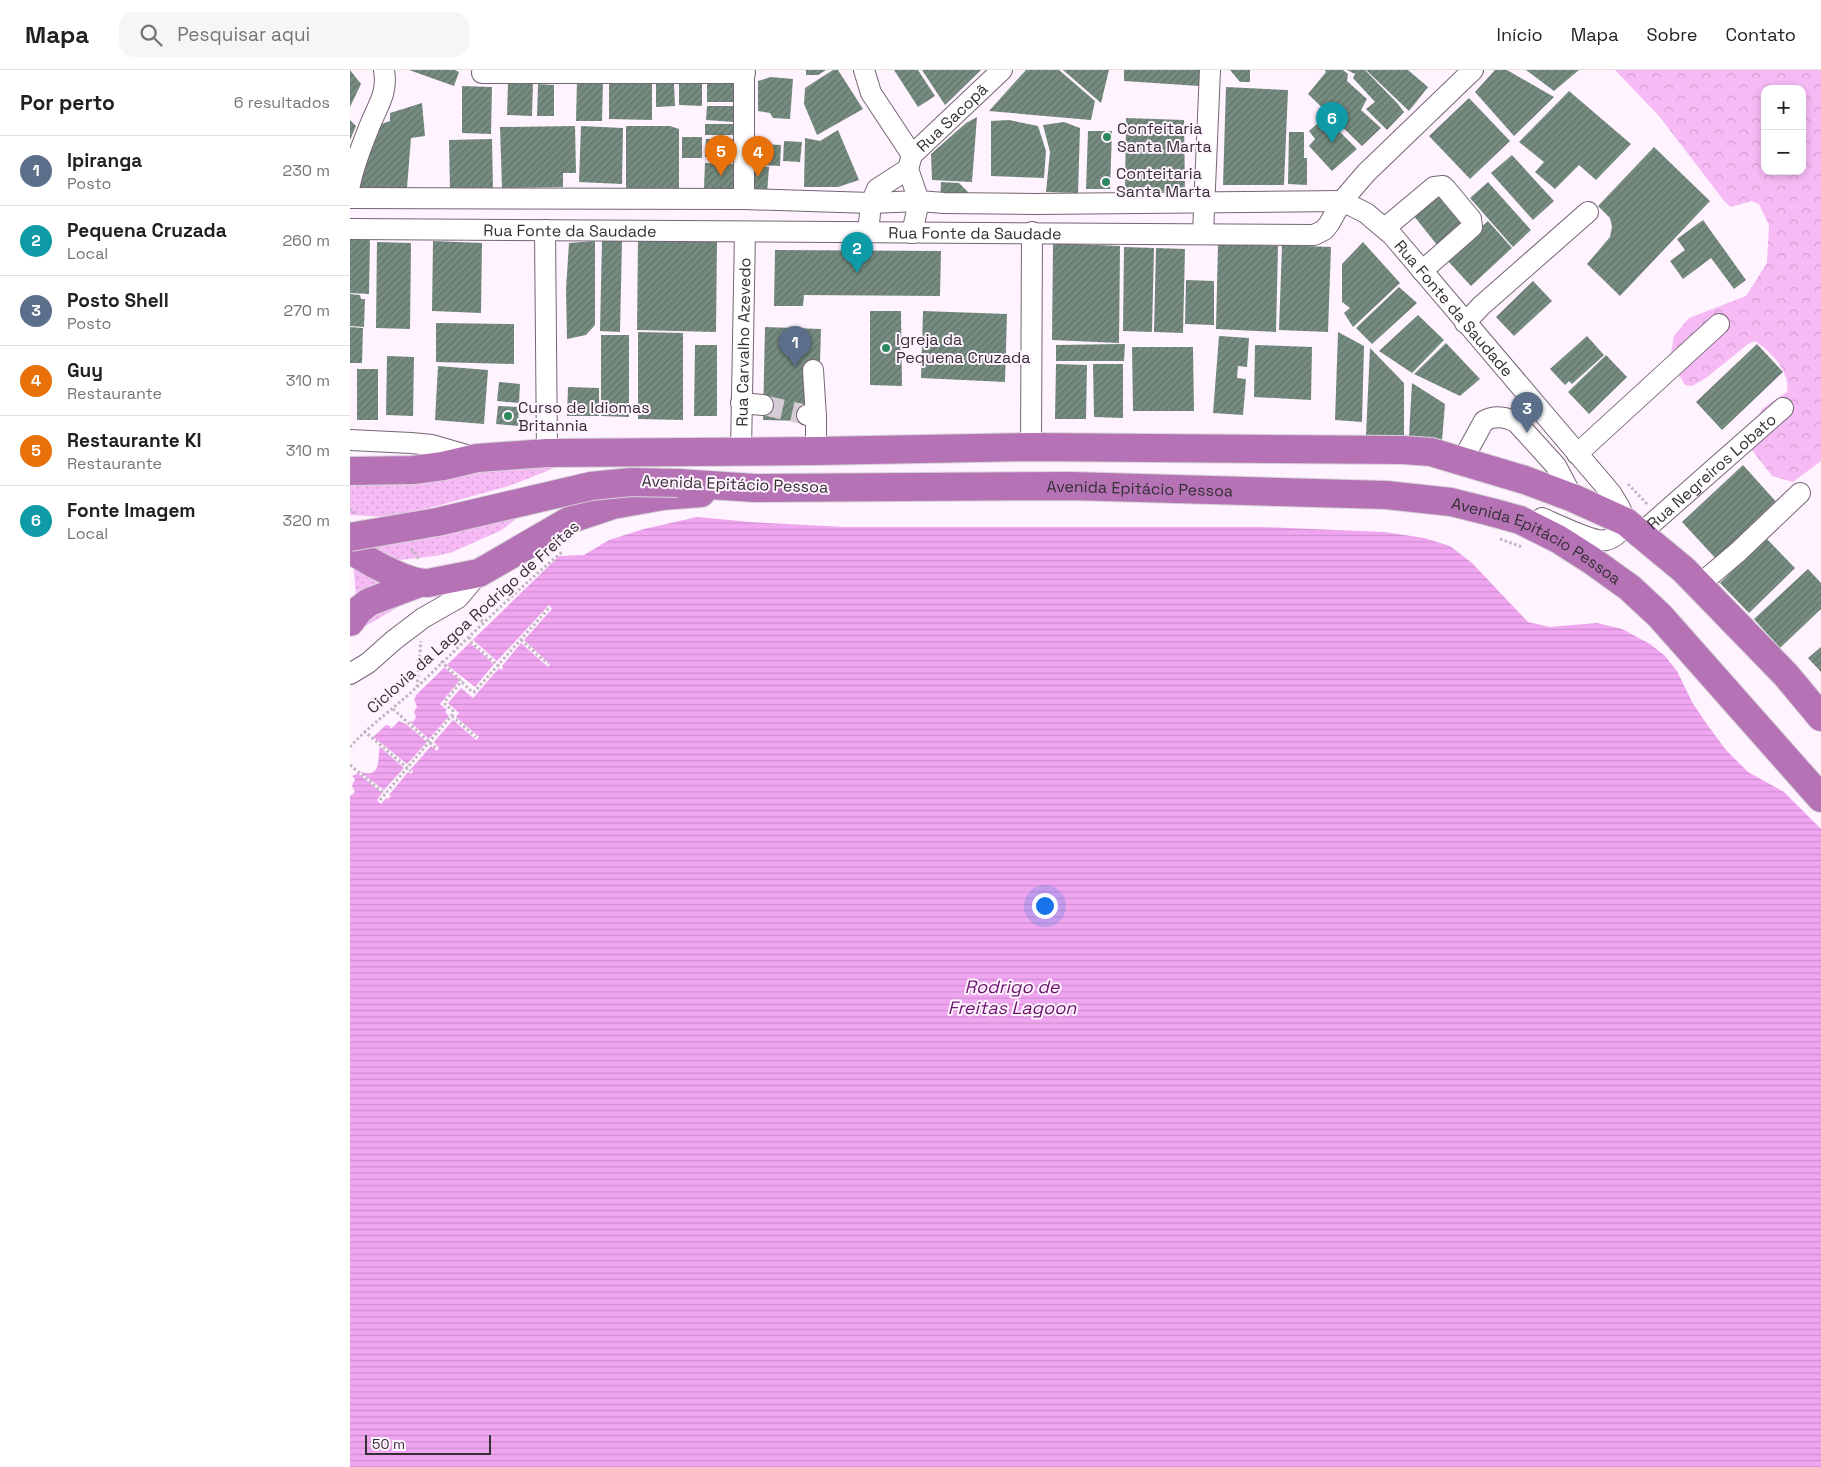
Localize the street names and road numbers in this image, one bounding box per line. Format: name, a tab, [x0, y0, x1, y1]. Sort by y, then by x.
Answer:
street label: Rua Sacopã	[912, 78, 992, 156]
street label: Rua Fonte da Saudade	[483, 219, 657, 241]
street label: Rua Fonte da Saudade	[888, 222, 1062, 244]
street label: Rua Fonte da Saudade	[1390, 235, 1518, 381]
street label: Rua Carvalho Azevedo	[731, 257, 755, 427]
street label: Rua Negreiros Lobato	[1642, 409, 1780, 534]
street label: Avenida Epitácio Pessoa	[641, 470, 829, 498]
street label: Avenida Epitácio Pessoa	[1046, 475, 1233, 501]
street label: Avenida Epitácio Pessoa	[1449, 492, 1625, 589]
street label: Ciclovia da Lagoa Rodrigo de Freitas	[362, 516, 584, 718]

